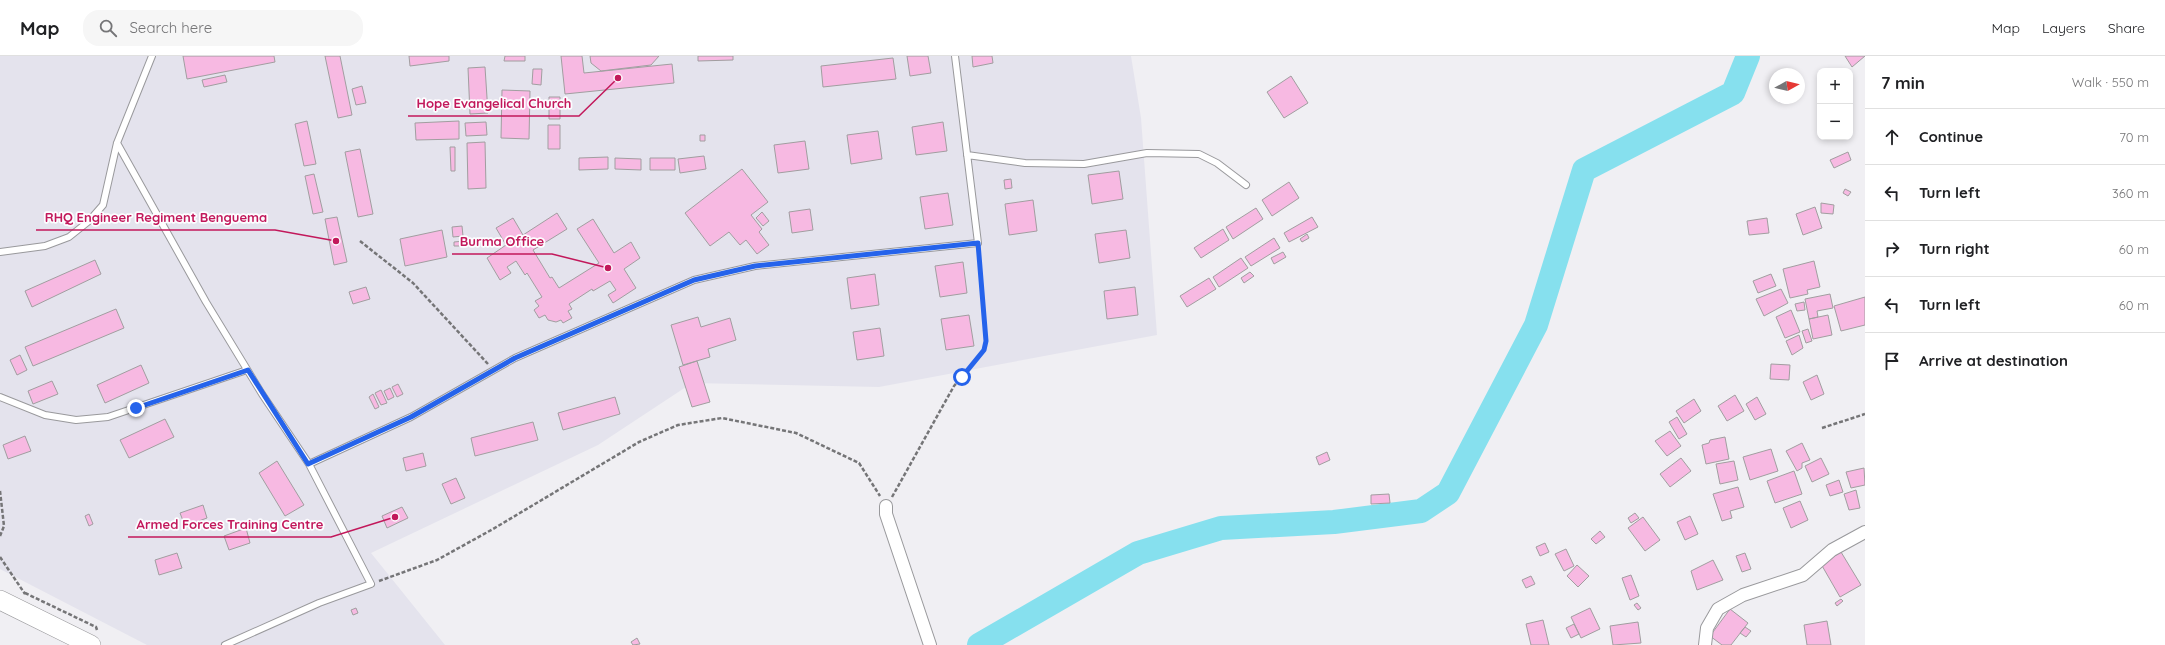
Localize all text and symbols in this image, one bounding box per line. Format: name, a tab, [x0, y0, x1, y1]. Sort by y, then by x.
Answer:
search box	[83, 10, 363, 46]
text: Map	[20, 16, 59, 40]
icon: search	[97, 17, 119, 39]
text: Search here	[129, 18, 212, 37]
text: Map	[1991, 19, 2020, 37]
text: Layers	[2042, 19, 2086, 37]
text: Share	[2108, 19, 2145, 37]
north arrow	[1769, 68, 1805, 104]
map controls	[1817, 68, 1853, 140]
button: +	[1817, 68, 1853, 104]
text: 7 min	[1881, 72, 1925, 93]
text: Walk · 550 m	[2072, 74, 2149, 90]
callout: Hope Evangelical Church	[408, 91, 579, 116]
text: Hope Evangelical Church	[417, 95, 571, 111]
button: −	[1817, 104, 1853, 140]
icon: ahead	[1881, 126, 1903, 148]
text: Continue	[1919, 127, 1983, 146]
text: 70 m	[2119, 129, 2149, 145]
icon: left	[1881, 182, 1903, 204]
text: Turn left	[1919, 183, 1981, 202]
text: 360 m	[2112, 185, 2149, 201]
callout: RHQ Engineer Regiment Benguema	[36, 205, 275, 230]
text: RHQ Engineer Regiment Benguema	[45, 209, 267, 225]
callout: Burma Office	[452, 229, 552, 254]
text: Burma Office	[460, 233, 544, 249]
icon: right	[1881, 238, 1903, 260]
text: Turn right	[1919, 239, 1990, 258]
text: 60 m	[2119, 241, 2149, 257]
icon: left	[1881, 294, 1903, 316]
text: Turn left	[1919, 295, 1981, 314]
text: 60 m	[2119, 297, 2149, 313]
icon: arrive	[1881, 350, 1903, 372]
text: Arrive at destination	[1919, 351, 2068, 370]
route start	[953, 368, 971, 386]
route end	[127, 399, 145, 417]
callout: Armed Forces Training Centre	[128, 512, 331, 537]
text: Armed Forces Training Centre	[137, 516, 324, 532]

